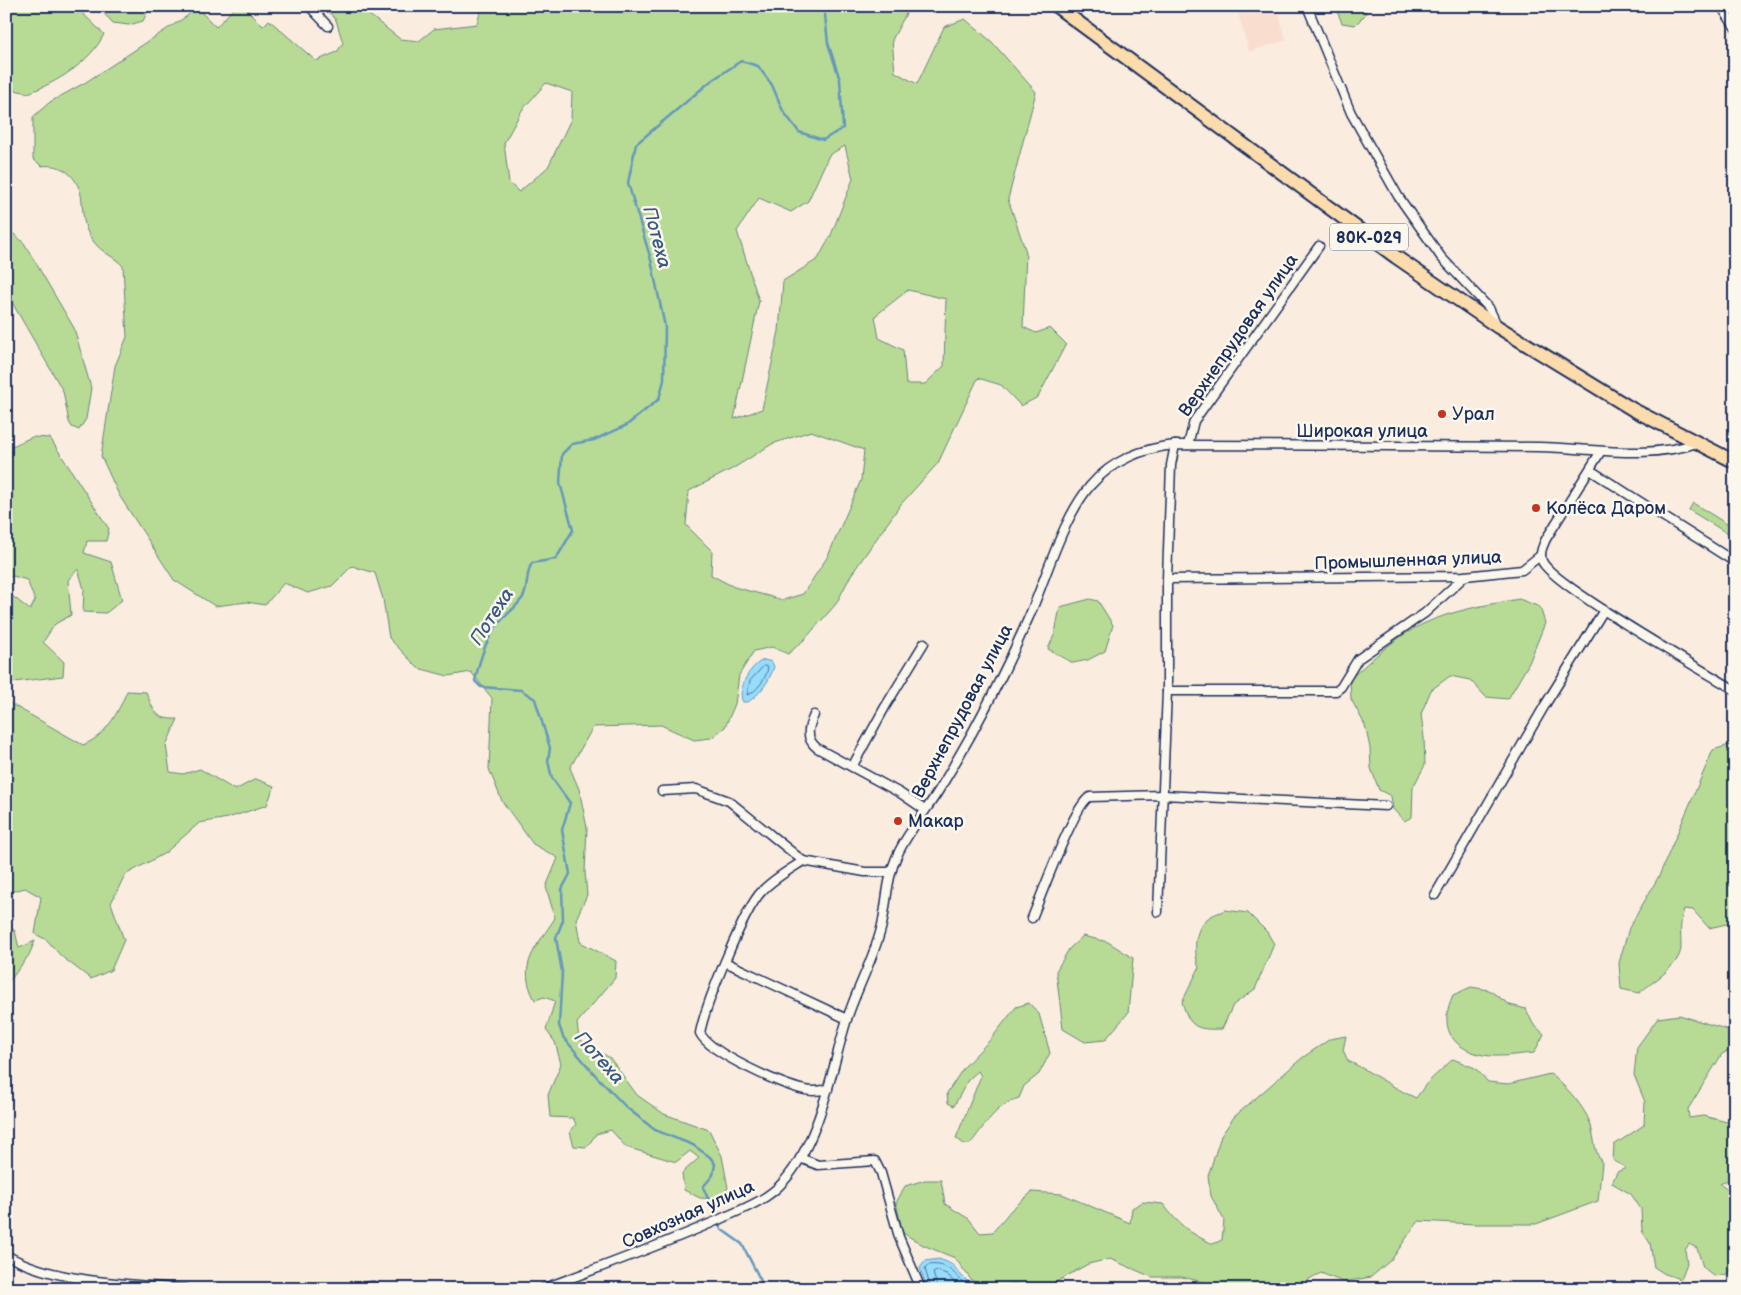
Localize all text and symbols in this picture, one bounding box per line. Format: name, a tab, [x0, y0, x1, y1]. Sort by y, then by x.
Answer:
water label: Потеха	[637, 204, 676, 271]
road number: 80К-029	[1330, 223, 1408, 250]
street label: Верхнепрудовая улица	[1174, 250, 1303, 421]
place label: Урал	[1452, 404, 1495, 425]
marker: Урал	[1436, 408, 1448, 420]
street label: Широкая улица	[1296, 421, 1428, 442]
place label: Колёса Даром	[1546, 498, 1666, 519]
marker: Колёса Даром	[1530, 502, 1542, 514]
street label: Промышленная улица	[1314, 547, 1502, 574]
water label: Потеха	[465, 584, 519, 650]
street label: Верхнепрудовая улица	[908, 620, 1017, 802]
place label: Макар	[908, 811, 964, 832]
marker: Макар	[892, 815, 904, 827]
water label: Потеха	[569, 1027, 629, 1089]
street label: Совхозная улица	[619, 1176, 758, 1253]

